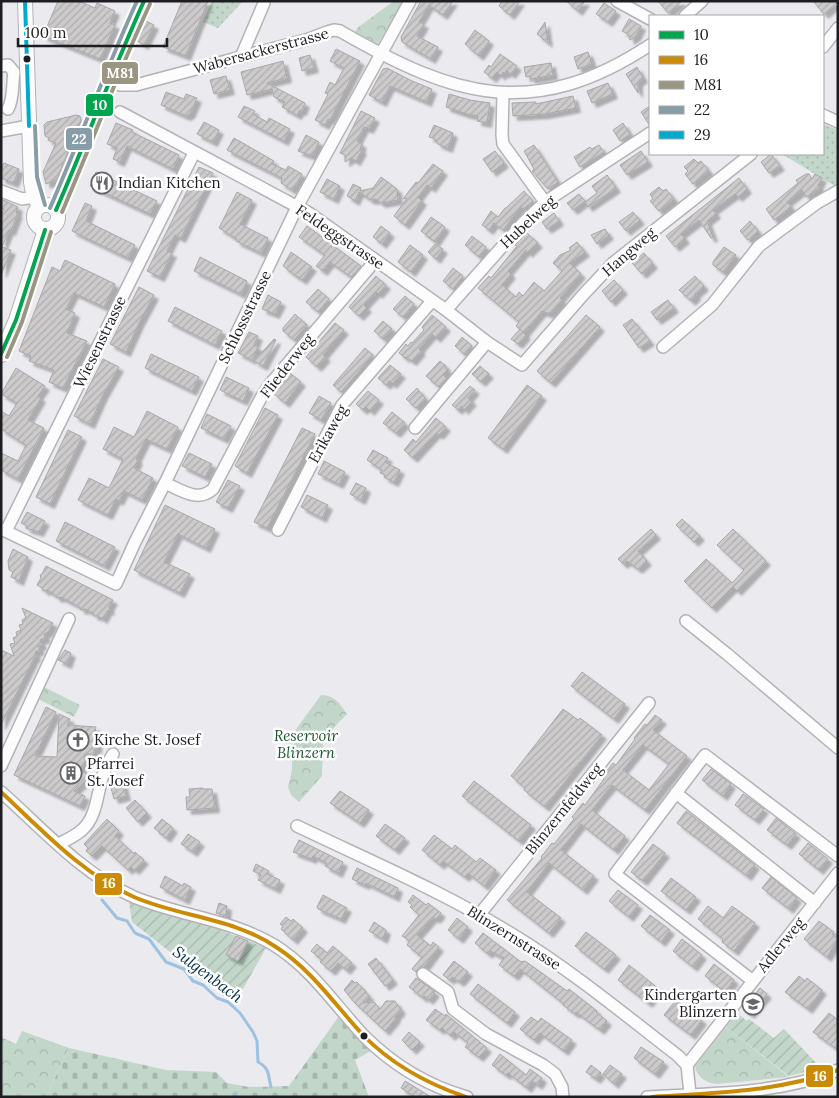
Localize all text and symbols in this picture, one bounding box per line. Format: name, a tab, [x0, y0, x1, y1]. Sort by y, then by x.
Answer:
scale bar	[18, 15, 166, 47]
legend	[649, 15, 824, 155]
text: 100 m	[25, 23, 66, 42]
street label: Wabersackerstrasse	[191, 23, 331, 78]
text: 10	[694, 25, 709, 44]
text: 16	[694, 50, 708, 69]
unlabelled marker	[22, 54, 32, 64]
line badge: M81	[101, 61, 139, 85]
text: M81	[106, 64, 134, 82]
text: M81	[694, 75, 722, 94]
line badge: 10	[85, 93, 114, 117]
text: 10	[93, 96, 107, 114]
text: 22	[694, 100, 710, 119]
text: 29	[694, 125, 711, 144]
line badge: 22	[65, 127, 93, 151]
text: 22	[72, 130, 86, 148]
restaurant icon: Indian Kitchen	[90, 171, 114, 195]
place label: Indian Kitchen	[118, 173, 221, 192]
street label: Hubelweg	[496, 191, 560, 252]
street label: Feldeggstrasse	[292, 200, 388, 273]
street label: Hangweg	[598, 223, 660, 280]
street label: Schlossstrasse	[214, 267, 275, 366]
street label: Wiesenstrasse	[69, 293, 130, 391]
street label: Fliederweg	[256, 329, 318, 402]
street label: Erikaweg	[304, 401, 352, 466]
park label: Reservoir Blinzern	[274, 726, 338, 762]
church icon: Kirche St. Josef	[66, 728, 90, 752]
place label: Kirche St. Josef	[94, 730, 201, 749]
place label: Pfarrei St. Josef	[87, 754, 144, 790]
street label: Blinzernfeldweg	[521, 759, 607, 858]
building icon: Pfarrei St. Josef	[59, 761, 83, 785]
line badge: 16	[94, 872, 123, 896]
text: 16	[102, 874, 116, 892]
street label: Blinzernstrasse	[464, 901, 565, 974]
street label: Adlerweg	[752, 913, 809, 977]
water label: Sulgenbach	[169, 941, 247, 1007]
place label: Kindergarten Blinzern	[644, 985, 737, 1021]
school or university icon: Kindergarten Blinzern	[741, 992, 765, 1016]
unlabelled marker	[359, 1031, 369, 1041]
line badge: 16	[805, 1064, 834, 1088]
text: 16	[813, 1067, 827, 1085]

